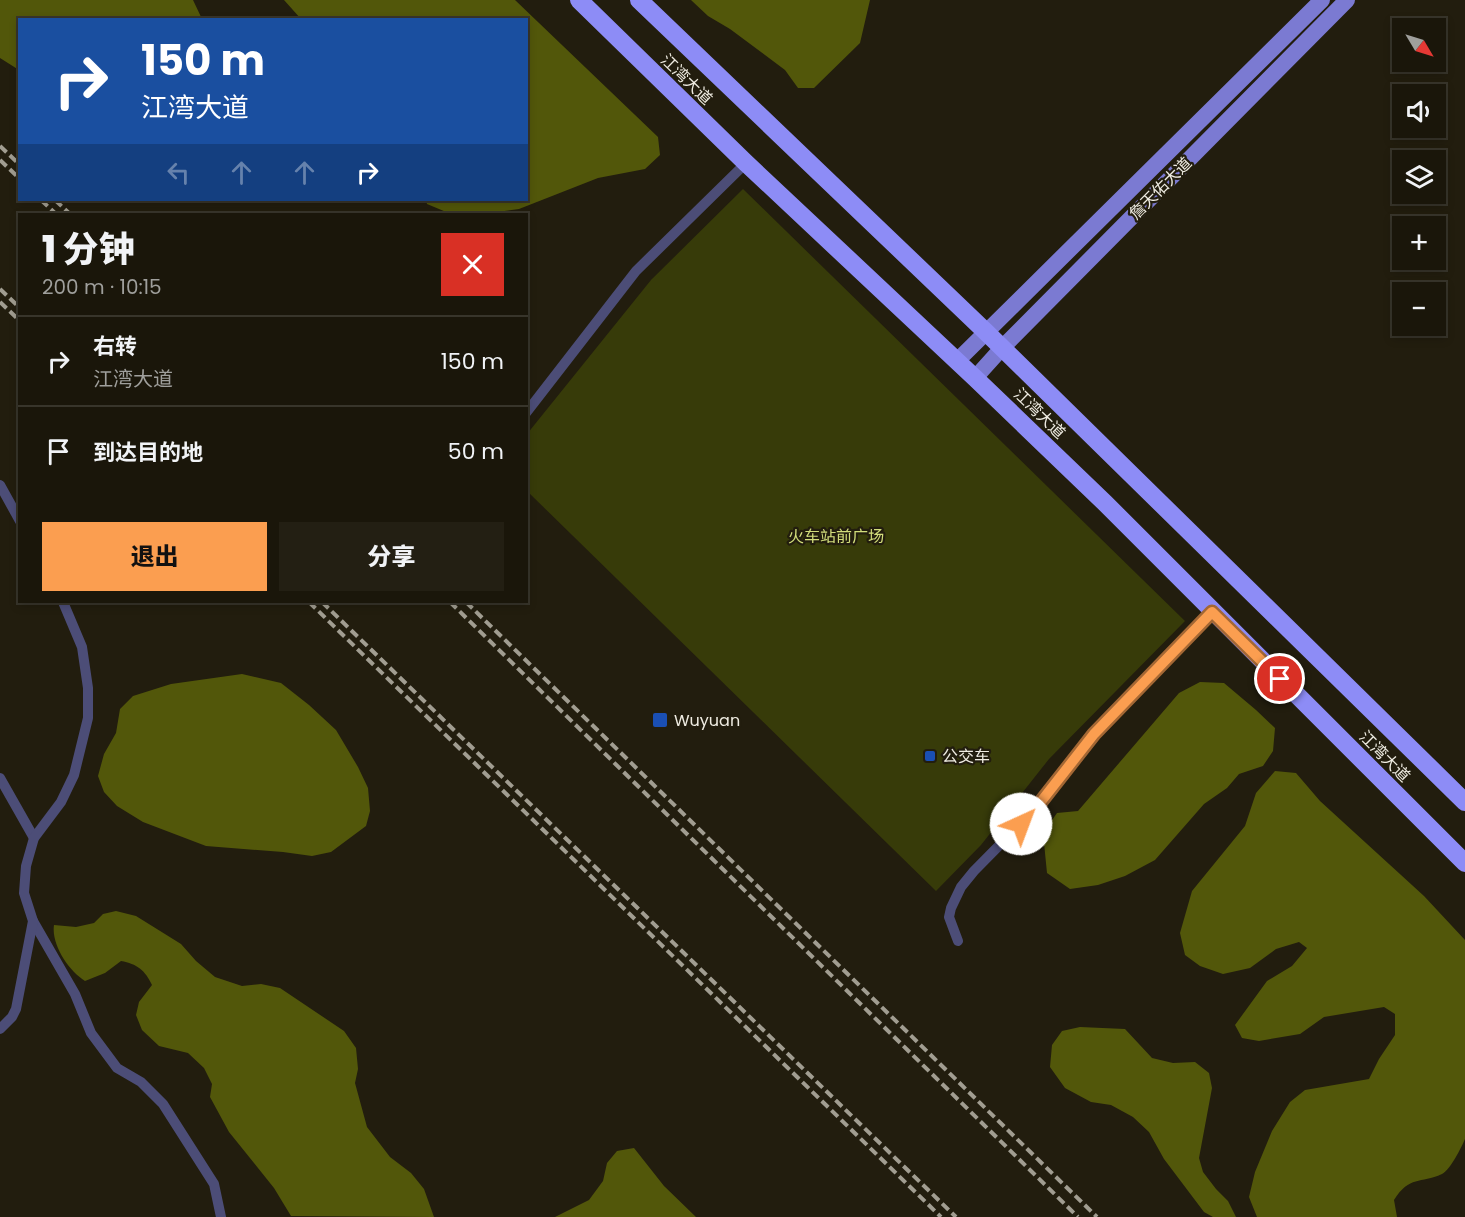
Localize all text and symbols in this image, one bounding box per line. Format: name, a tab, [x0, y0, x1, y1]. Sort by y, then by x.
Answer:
north arrow	[1392, 18, 1446, 72]
map controls	[1392, 18, 1446, 336]
text: 150 m	[141, 31, 265, 90]
icon: right	[42, 42, 120, 120]
street label: 江湾大道	[656, 49, 718, 110]
button: sound	[1392, 84, 1446, 138]
text: 江湾大道	[141, 89, 249, 126]
button: layers	[1392, 150, 1446, 204]
street label: 詹天佑大道	[1124, 152, 1197, 225]
icon: left	[162, 156, 195, 189]
icon: ahead	[225, 156, 258, 189]
icon: ahead	[288, 156, 321, 189]
icon: right	[351, 156, 384, 189]
button: +	[1392, 216, 1446, 270]
text: 1 分钟	[42, 224, 135, 275]
button: close	[441, 233, 504, 296]
text: 200 m · 10:15	[42, 273, 162, 301]
button: −	[1392, 282, 1446, 336]
text: 右转	[93, 331, 137, 362]
icon: right	[42, 345, 75, 378]
text: 150 m	[441, 346, 504, 377]
text: 江湾大道	[93, 365, 173, 393]
street label: 江湾大道	[1009, 383, 1071, 444]
icon: arrive	[42, 435, 75, 468]
text: 50 m	[448, 436, 504, 467]
text: 到达目的地	[93, 437, 203, 468]
button: 退出	[42, 522, 267, 591]
button: 分享	[279, 522, 504, 591]
park label: 火车站前广场	[788, 525, 884, 548]
pin	[1254, 653, 1305, 704]
icon: arrive	[1263, 662, 1296, 695]
place label: Wuyuan	[674, 709, 740, 732]
marker: Wuyuan	[651, 711, 669, 729]
street label: 江湾大道	[1354, 726, 1415, 787]
place label: 公交车	[942, 745, 990, 768]
marker: 公交车	[923, 749, 937, 763]
position arrow	[989, 792, 1053, 856]

